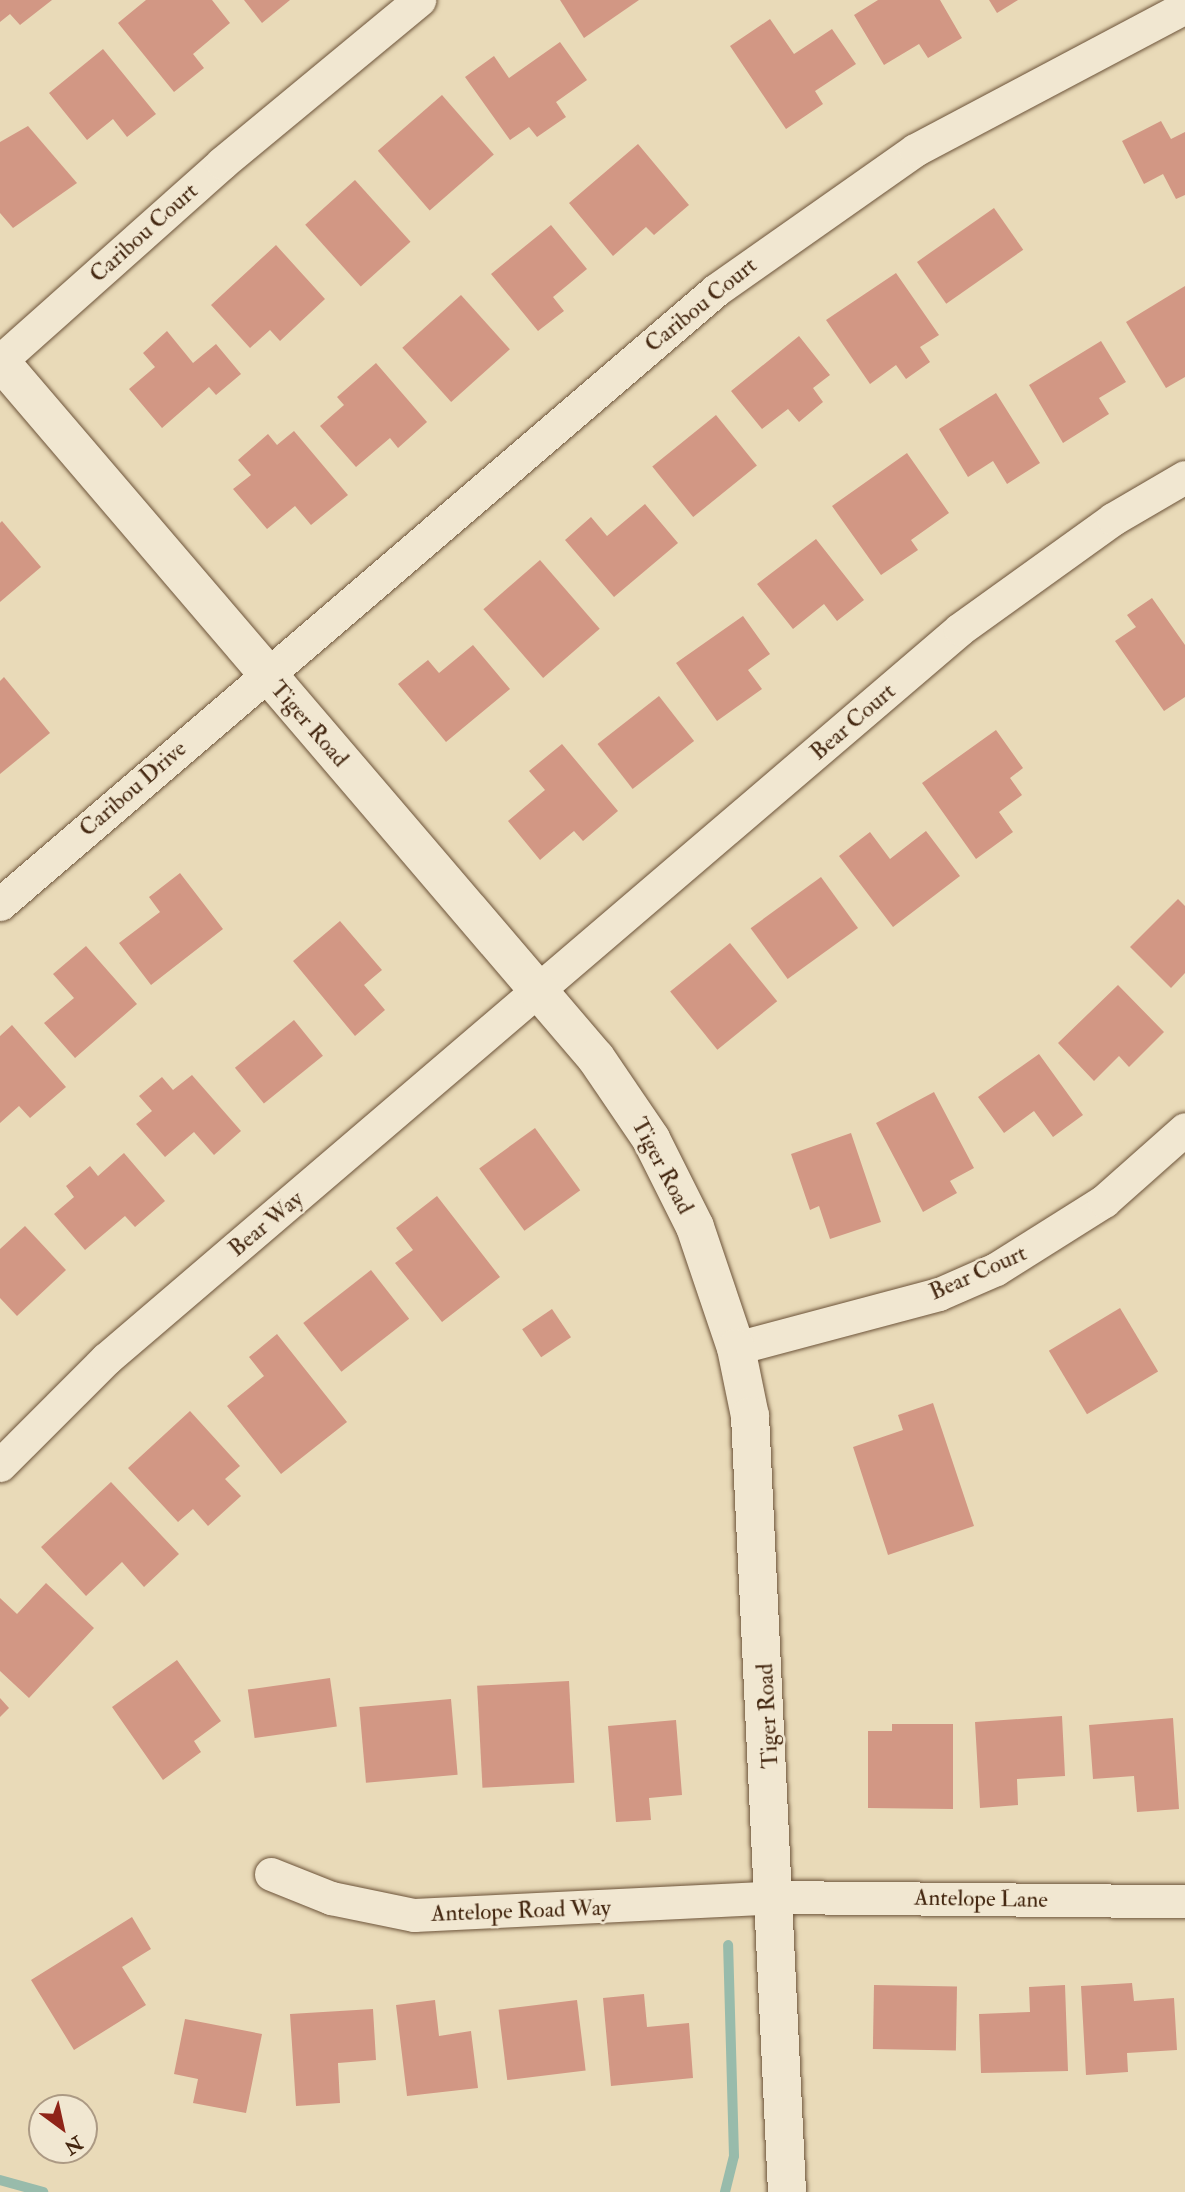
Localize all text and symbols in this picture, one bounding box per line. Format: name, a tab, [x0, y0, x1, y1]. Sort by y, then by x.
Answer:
street label: Caribou Court	[84, 177, 204, 289]
street label: Caribou Court	[640, 252, 762, 358]
street label: Tiger Road	[264, 675, 354, 773]
street label: Bear Court	[805, 678, 901, 766]
street label: Caribou Drive	[74, 735, 192, 843]
street label: Tiger Road	[625, 1113, 699, 1219]
street label: Bear Way	[223, 1185, 309, 1263]
street label: Bear Court	[925, 1239, 1031, 1307]
street label: Tiger Road	[751, 1663, 785, 1769]
street label: Antelope Lane	[914, 1884, 1048, 1914]
street label: Antelope Road Way	[431, 1894, 611, 1928]
north arrow	[28, 2094, 98, 2164]
text: N	[60, 2130, 87, 2160]

